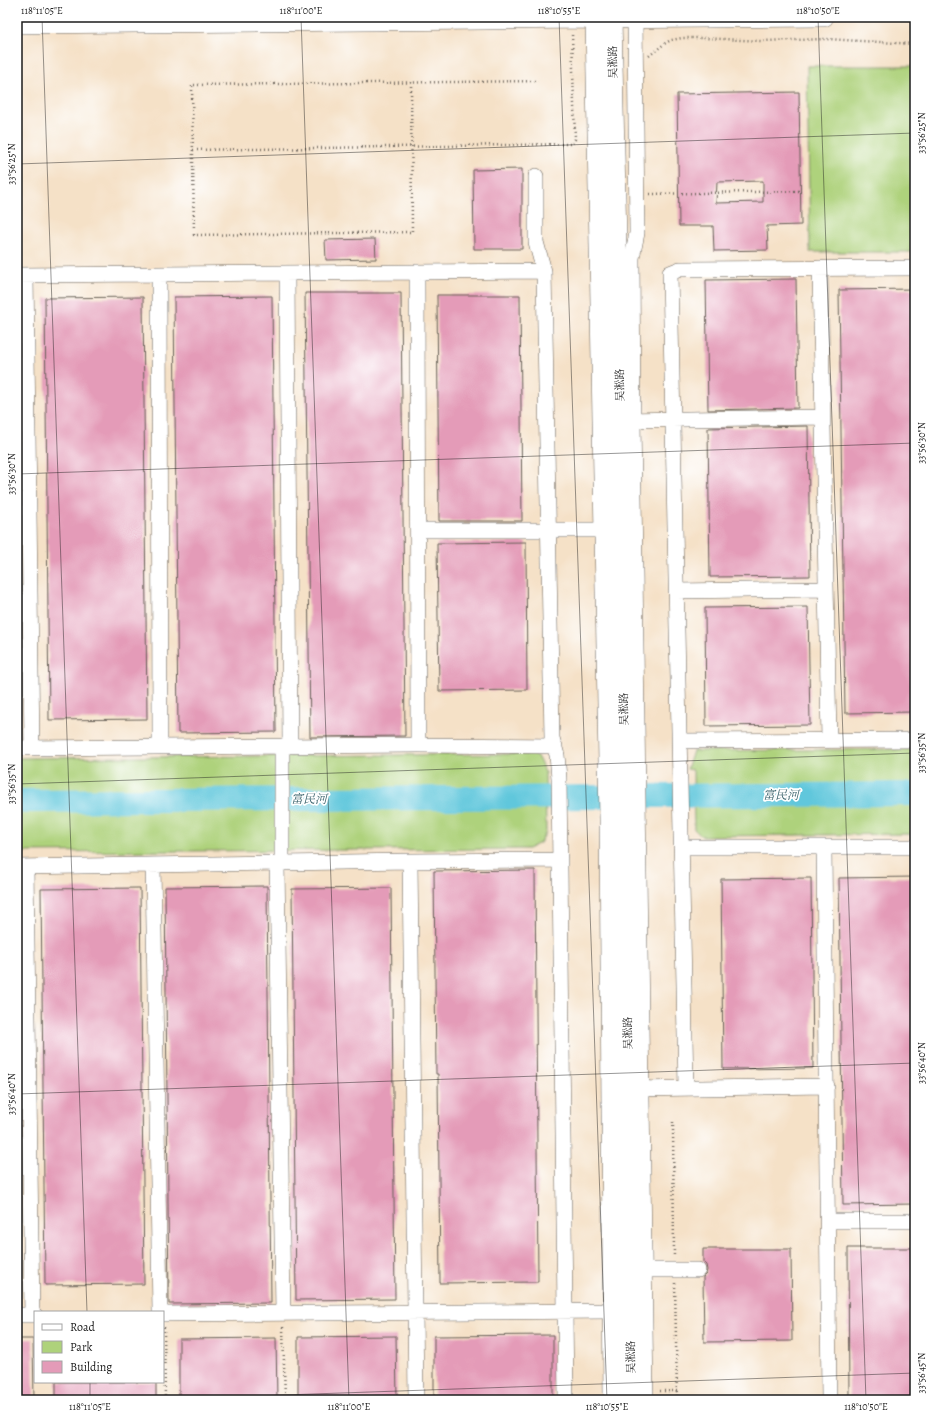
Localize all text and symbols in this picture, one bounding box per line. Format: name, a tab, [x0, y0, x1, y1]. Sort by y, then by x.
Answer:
text: 118°11'05"E	[21, 4, 63, 17]
text: 118°11'00"E	[280, 4, 323, 17]
text: 118°10'55"E	[538, 4, 580, 17]
text: 118°10'50"E	[796, 4, 840, 17]
street label: 吴淞路	[605, 45, 621, 79]
text: 33°56'25"N	[915, 112, 928, 154]
text: 33°56'25"N	[5, 143, 18, 185]
street label: 吴淞路	[612, 368, 628, 402]
text: 33°56'30"N	[915, 422, 928, 464]
text: 33°56'30"N	[5, 453, 18, 495]
street label: 吴淞路	[616, 692, 632, 726]
text: 33°56'35"N	[915, 733, 928, 773]
text: 33°56'35"N	[5, 764, 18, 804]
water label: 富民河	[763, 787, 801, 803]
water label: 富民河	[291, 791, 329, 807]
street label: 吴淞路	[620, 1016, 636, 1050]
text: 33°56'40"N	[915, 1042, 928, 1084]
text: 33°56'40"N	[5, 1073, 18, 1115]
legend	[34, 1311, 164, 1383]
text: Road	[70, 1319, 96, 1335]
text: Park	[70, 1339, 93, 1355]
street label: 吴淞路	[623, 1340, 639, 1374]
text: 33°56'45"N	[915, 1352, 928, 1394]
text: Building	[70, 1359, 112, 1375]
text: 118°11'05"E	[69, 1400, 111, 1413]
text: 118°11'00"E	[328, 1400, 371, 1413]
text: 118°10'55"E	[586, 1400, 628, 1413]
text: 118°10'50"E	[844, 1400, 888, 1413]

